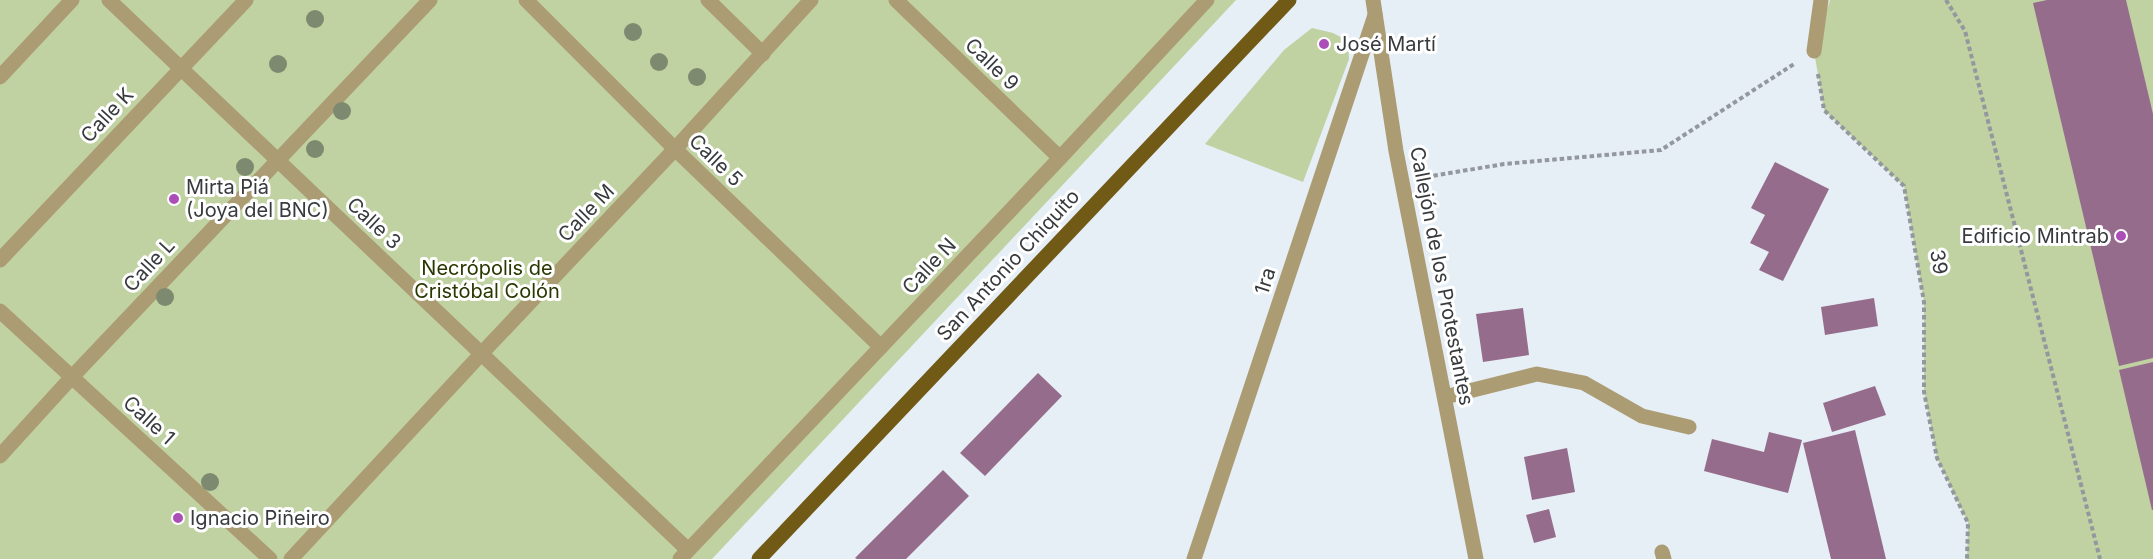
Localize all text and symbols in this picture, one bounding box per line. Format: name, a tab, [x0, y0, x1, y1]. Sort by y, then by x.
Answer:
place label: José Martí	[1336, 32, 1436, 56]
street label: Calle 9	[960, 33, 1024, 95]
marker: José Martí	[1317, 37, 1331, 51]
street label: Calle K	[76, 83, 138, 147]
street label: Calle 5	[684, 129, 748, 191]
street label: Callejón de los Protestantes	[1405, 145, 1479, 407]
place label: Mirta Piá (Joya del BNC)	[186, 175, 329, 222]
street label: Calle M	[553, 179, 619, 247]
street label: San Antonio Chiquito	[932, 184, 1084, 346]
marker: Mirta Piá (Joya del BNC)	[167, 192, 181, 206]
street label: Calle 3	[342, 192, 406, 254]
place label: Edificio Mintrab	[1961, 224, 2109, 248]
marker: Edificio Mintrab	[2114, 229, 2128, 243]
street label: Calle L	[118, 233, 180, 297]
street label: Calle N	[897, 233, 961, 299]
street label: 39	[1925, 248, 1953, 276]
park label: Necrópolis de Cristóbal Colón	[414, 256, 560, 303]
street label: 1ra	[1249, 264, 1281, 298]
street label: Calle 1	[118, 391, 180, 449]
place label: Ignacio Piñeiro	[190, 506, 330, 530]
marker: Ignacio Piñeiro	[171, 511, 185, 525]

